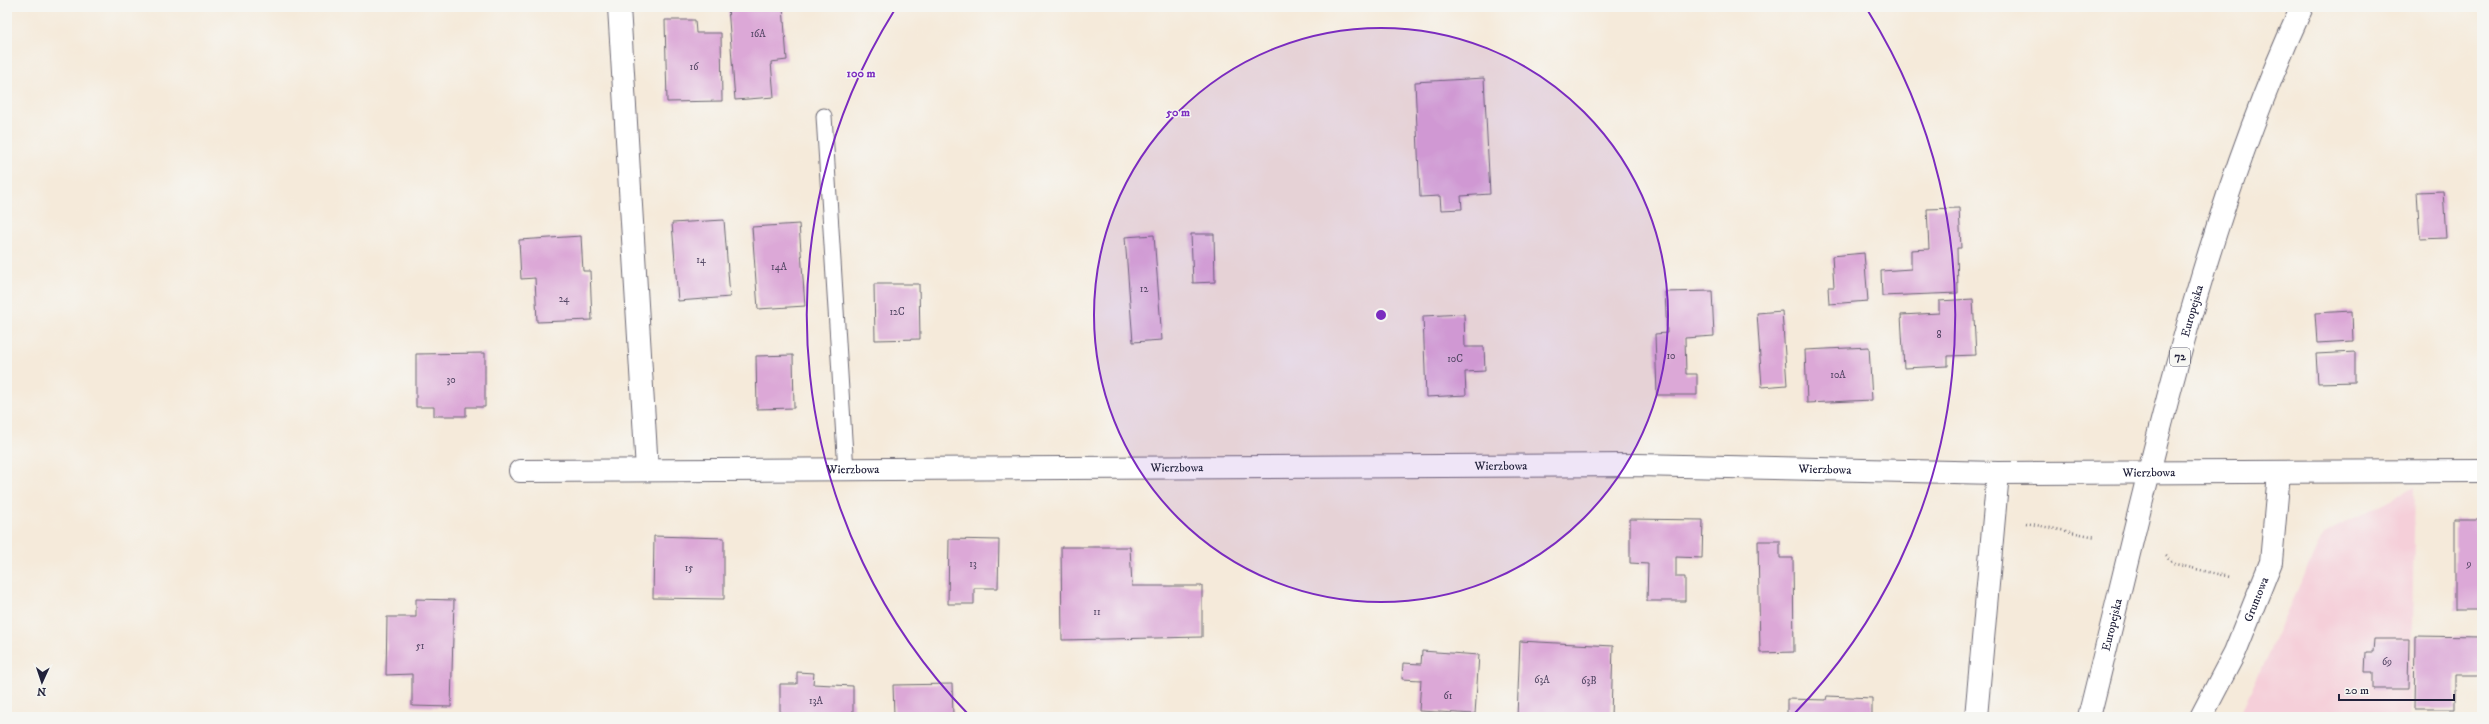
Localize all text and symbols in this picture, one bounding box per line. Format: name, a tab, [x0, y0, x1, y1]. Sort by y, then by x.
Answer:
house number: 16A	[750, 28, 766, 40]
house number: 16	[690, 61, 699, 73]
text: 100 m	[847, 66, 875, 81]
text: 50 m	[1165, 105, 1190, 120]
house number: 14	[696, 254, 706, 266]
house number: 14A	[771, 261, 788, 273]
street label: Europejska	[2177, 282, 2207, 339]
house number: 12	[1140, 283, 1148, 295]
house number: 24	[559, 293, 570, 305]
house number: 12C	[889, 306, 905, 318]
centre of rings	[1374, 308, 1388, 322]
house number: 8	[1936, 329, 1942, 341]
road number: 72	[2170, 348, 2190, 366]
house number: 10	[1666, 350, 1676, 362]
house number: 10C	[1447, 353, 1463, 365]
house number: 10A	[1830, 369, 1846, 381]
house number: 30	[446, 374, 456, 386]
street label: Wierzbowa	[1473, 458, 1528, 473]
street label: Wierzbowa	[1149, 460, 1204, 475]
street label: Wierzbowa	[1797, 461, 1852, 477]
street label: Wierzbowa	[825, 462, 880, 477]
street label: Wierzbowa	[2121, 465, 2176, 480]
house number: 13	[969, 558, 977, 570]
house number: 9	[2466, 558, 2472, 570]
house number: 15	[685, 562, 693, 574]
street label: Gruntowa	[2240, 574, 2272, 624]
street label: Europejska	[2098, 596, 2125, 653]
house number: 11	[1093, 606, 1101, 618]
house number: 51	[416, 640, 425, 652]
house number: 69	[2382, 656, 2392, 668]
north arrow	[22, 662, 62, 702]
house number: 63A	[1534, 674, 1550, 686]
house number: 63B	[1581, 675, 1597, 687]
scale bar	[2339, 676, 2454, 702]
text: 20 m	[2345, 683, 2369, 698]
text: N	[37, 684, 46, 698]
house number: 61	[1444, 690, 1453, 702]
house number: 13A	[809, 695, 824, 707]

